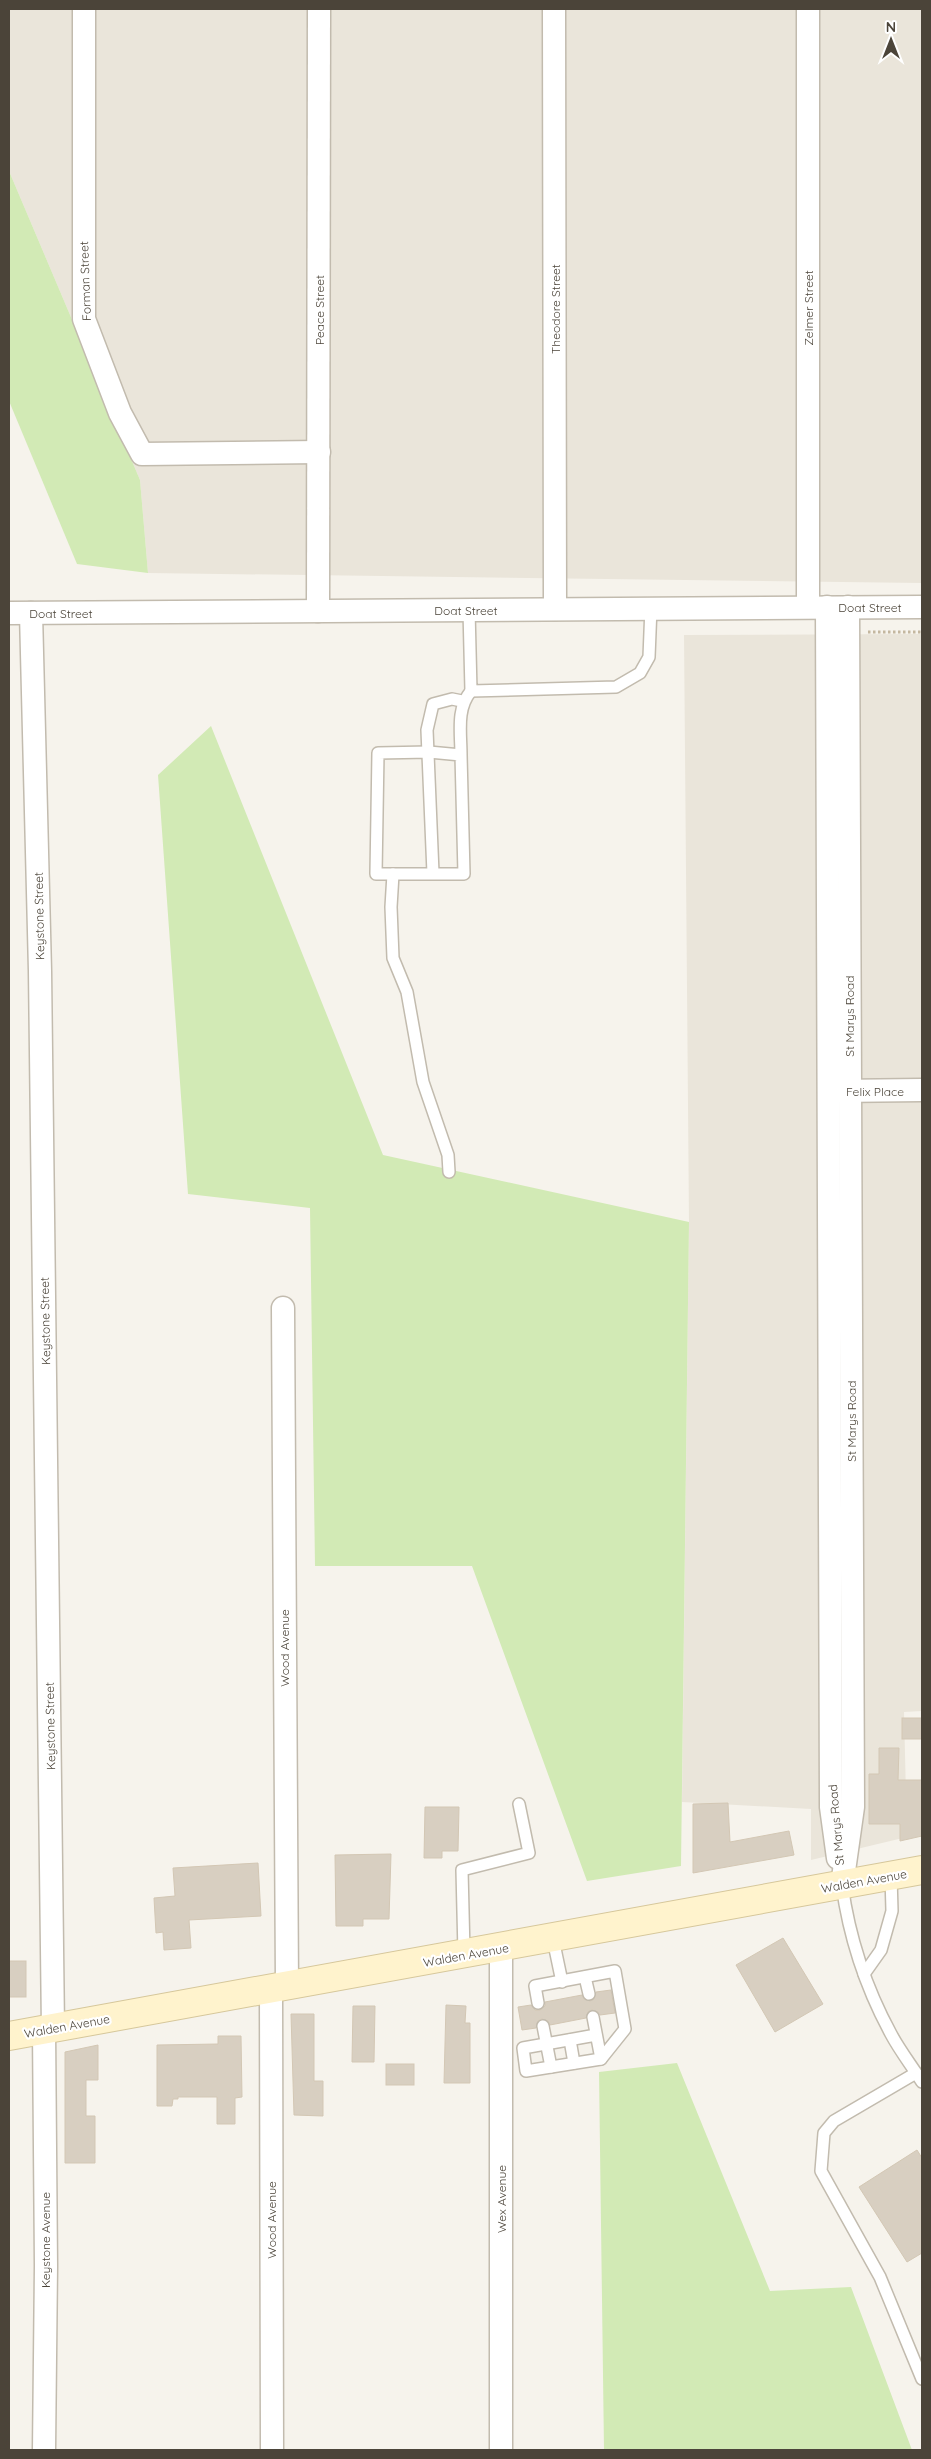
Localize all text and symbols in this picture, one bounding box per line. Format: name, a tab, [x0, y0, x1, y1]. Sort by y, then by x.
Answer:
north arrow	[866, 15, 916, 65]
text: N	[886, 18, 896, 36]
street label: Forman Street	[76, 241, 94, 321]
street label: Theodore Street	[548, 264, 563, 354]
street label: Zelmer Street	[801, 270, 816, 346]
street label: Peace Street	[312, 275, 327, 345]
street label: Doat Street	[838, 600, 902, 615]
street label: Doat Street	[434, 603, 498, 618]
street label: Doat Street	[29, 606, 93, 621]
street label: Keystone Street	[31, 872, 47, 960]
street label: St Marys Road	[842, 975, 857, 1057]
street label: Felix Place	[846, 1084, 904, 1099]
street label: Keystone Street	[37, 1277, 53, 1365]
street label: St Marys Road	[844, 1380, 859, 1462]
street label: Wood Avenue	[277, 1609, 292, 1687]
street label: Keystone Street	[42, 1682, 58, 1770]
street label: St Marys Road	[825, 1784, 847, 1866]
street label: Walden Avenue	[820, 1866, 908, 1896]
street label: Walden Avenue	[422, 1940, 510, 1970]
street label: Walden Avenue	[23, 2011, 111, 2041]
street label: Wex Avenue	[494, 2165, 509, 2233]
street label: Wood Avenue	[264, 2181, 279, 2259]
street label: Keystone Avenue	[38, 2192, 53, 2288]

